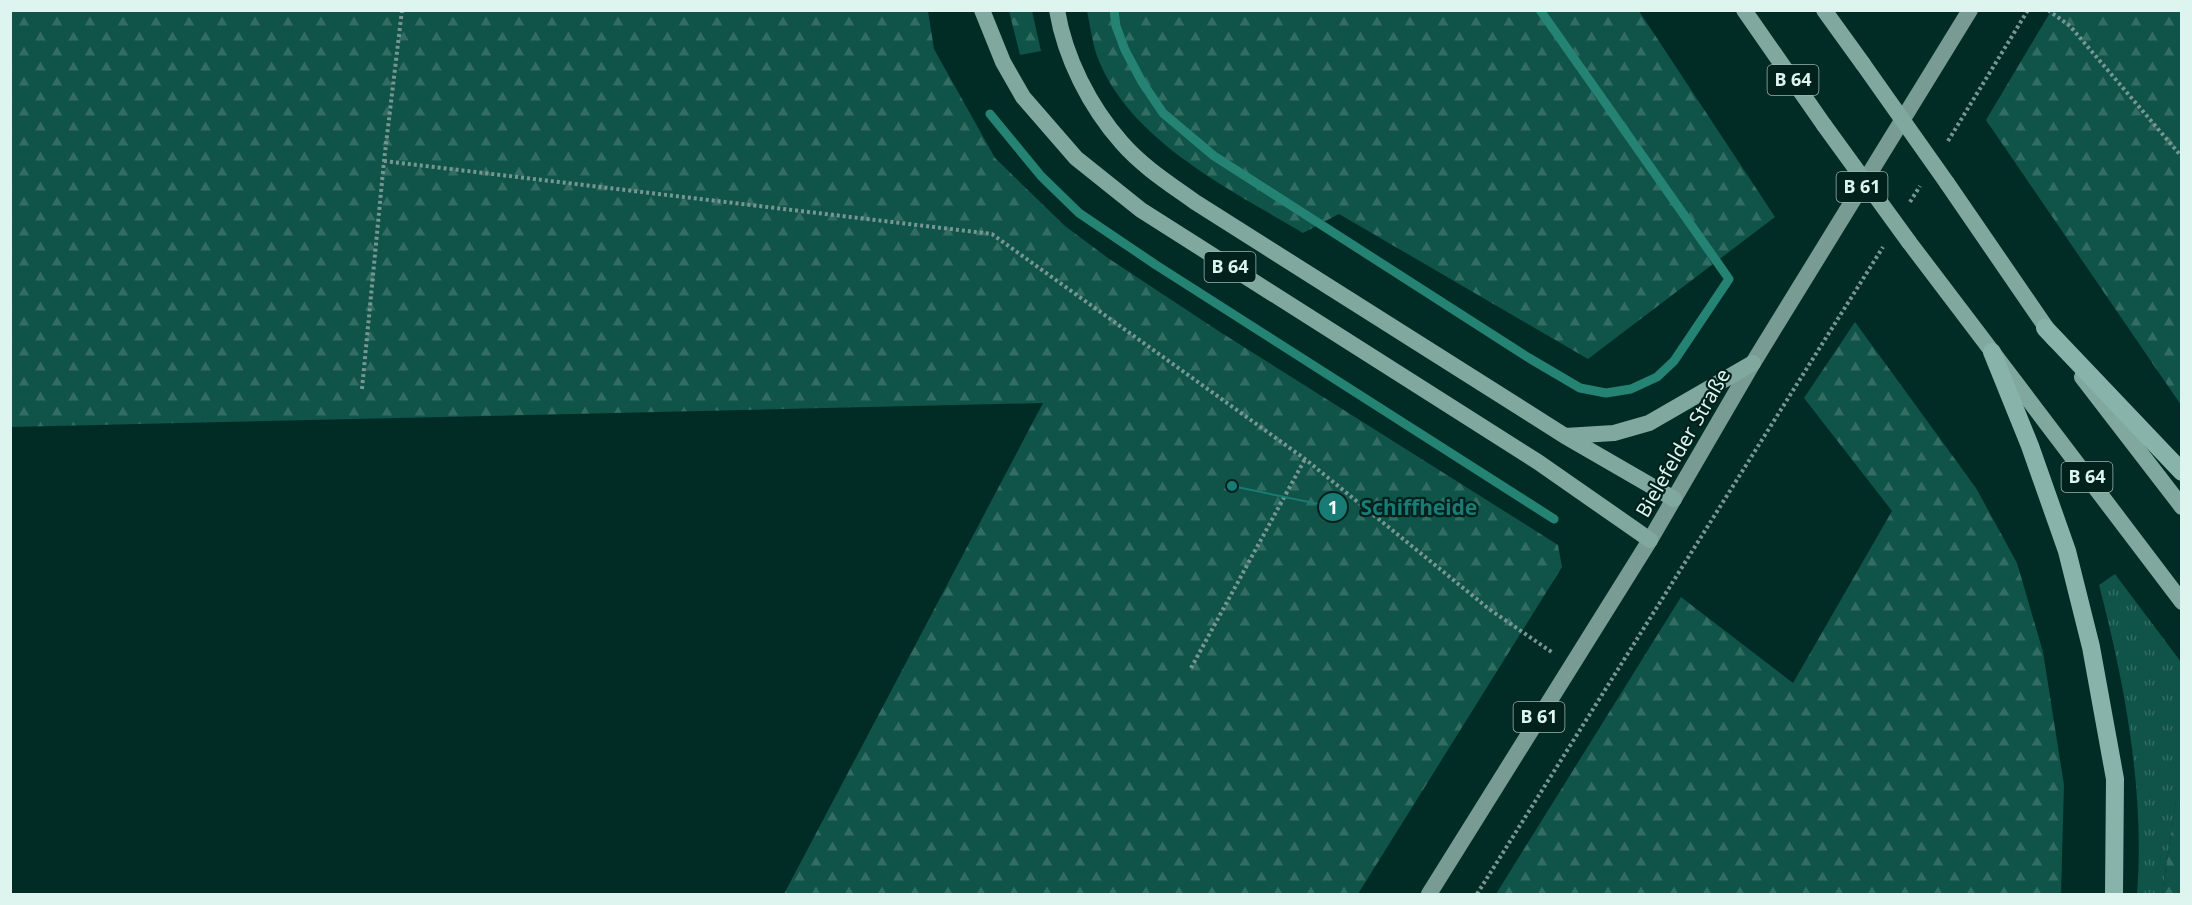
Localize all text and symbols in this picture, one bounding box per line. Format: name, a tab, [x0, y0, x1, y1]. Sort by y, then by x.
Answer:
road number: B 64	[1768, 65, 1818, 95]
road number: B 61	[1836, 172, 1888, 202]
road number: B 64	[1204, 252, 1256, 282]
street label: Bielefelder Straße	[1629, 364, 1736, 522]
road number: B 64	[2062, 462, 2112, 492]
callout: Schiffheide	[1318, 488, 1489, 527]
text: Schiffheide	[1361, 493, 1477, 521]
text: 1	[1328, 495, 1338, 519]
road number: B 61	[1514, 702, 1564, 732]

